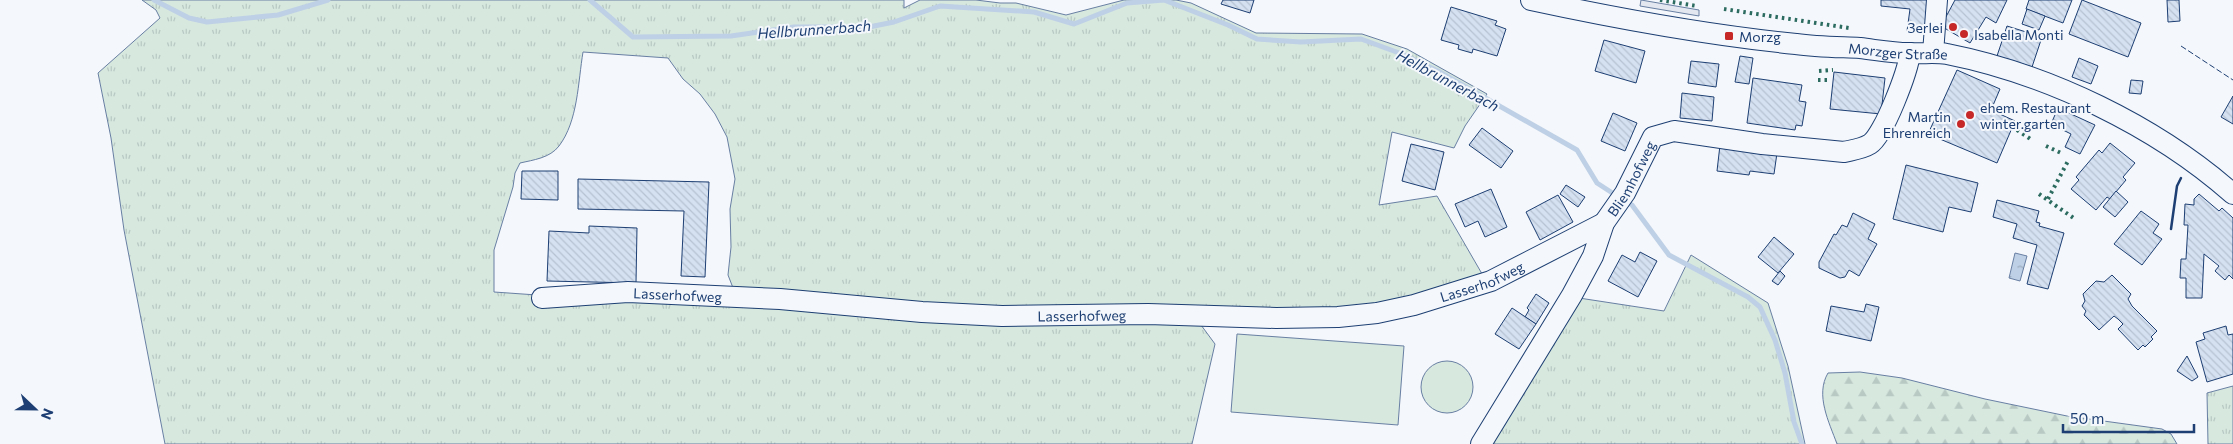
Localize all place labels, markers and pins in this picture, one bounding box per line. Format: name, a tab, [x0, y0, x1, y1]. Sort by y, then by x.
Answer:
place label: 3erlei	[1907, 19, 1943, 36]
marker: 3erlei	[1947, 21, 1959, 33]
place label: Isabella Monti	[1974, 26, 2063, 43]
place label: Morzg	[1739, 28, 1781, 45]
marker: Isabella Monti	[1958, 28, 1970, 40]
marker: Morzg	[1723, 30, 1735, 42]
place label: ehem. Restaurant winter.garten	[1980, 99, 2091, 132]
place label: Martin Ehrenreich	[1883, 108, 1951, 141]
marker: ehem. Restaurant winter.garten	[1964, 109, 1976, 121]
marker: Martin Ehrenreich	[1955, 118, 1967, 130]

